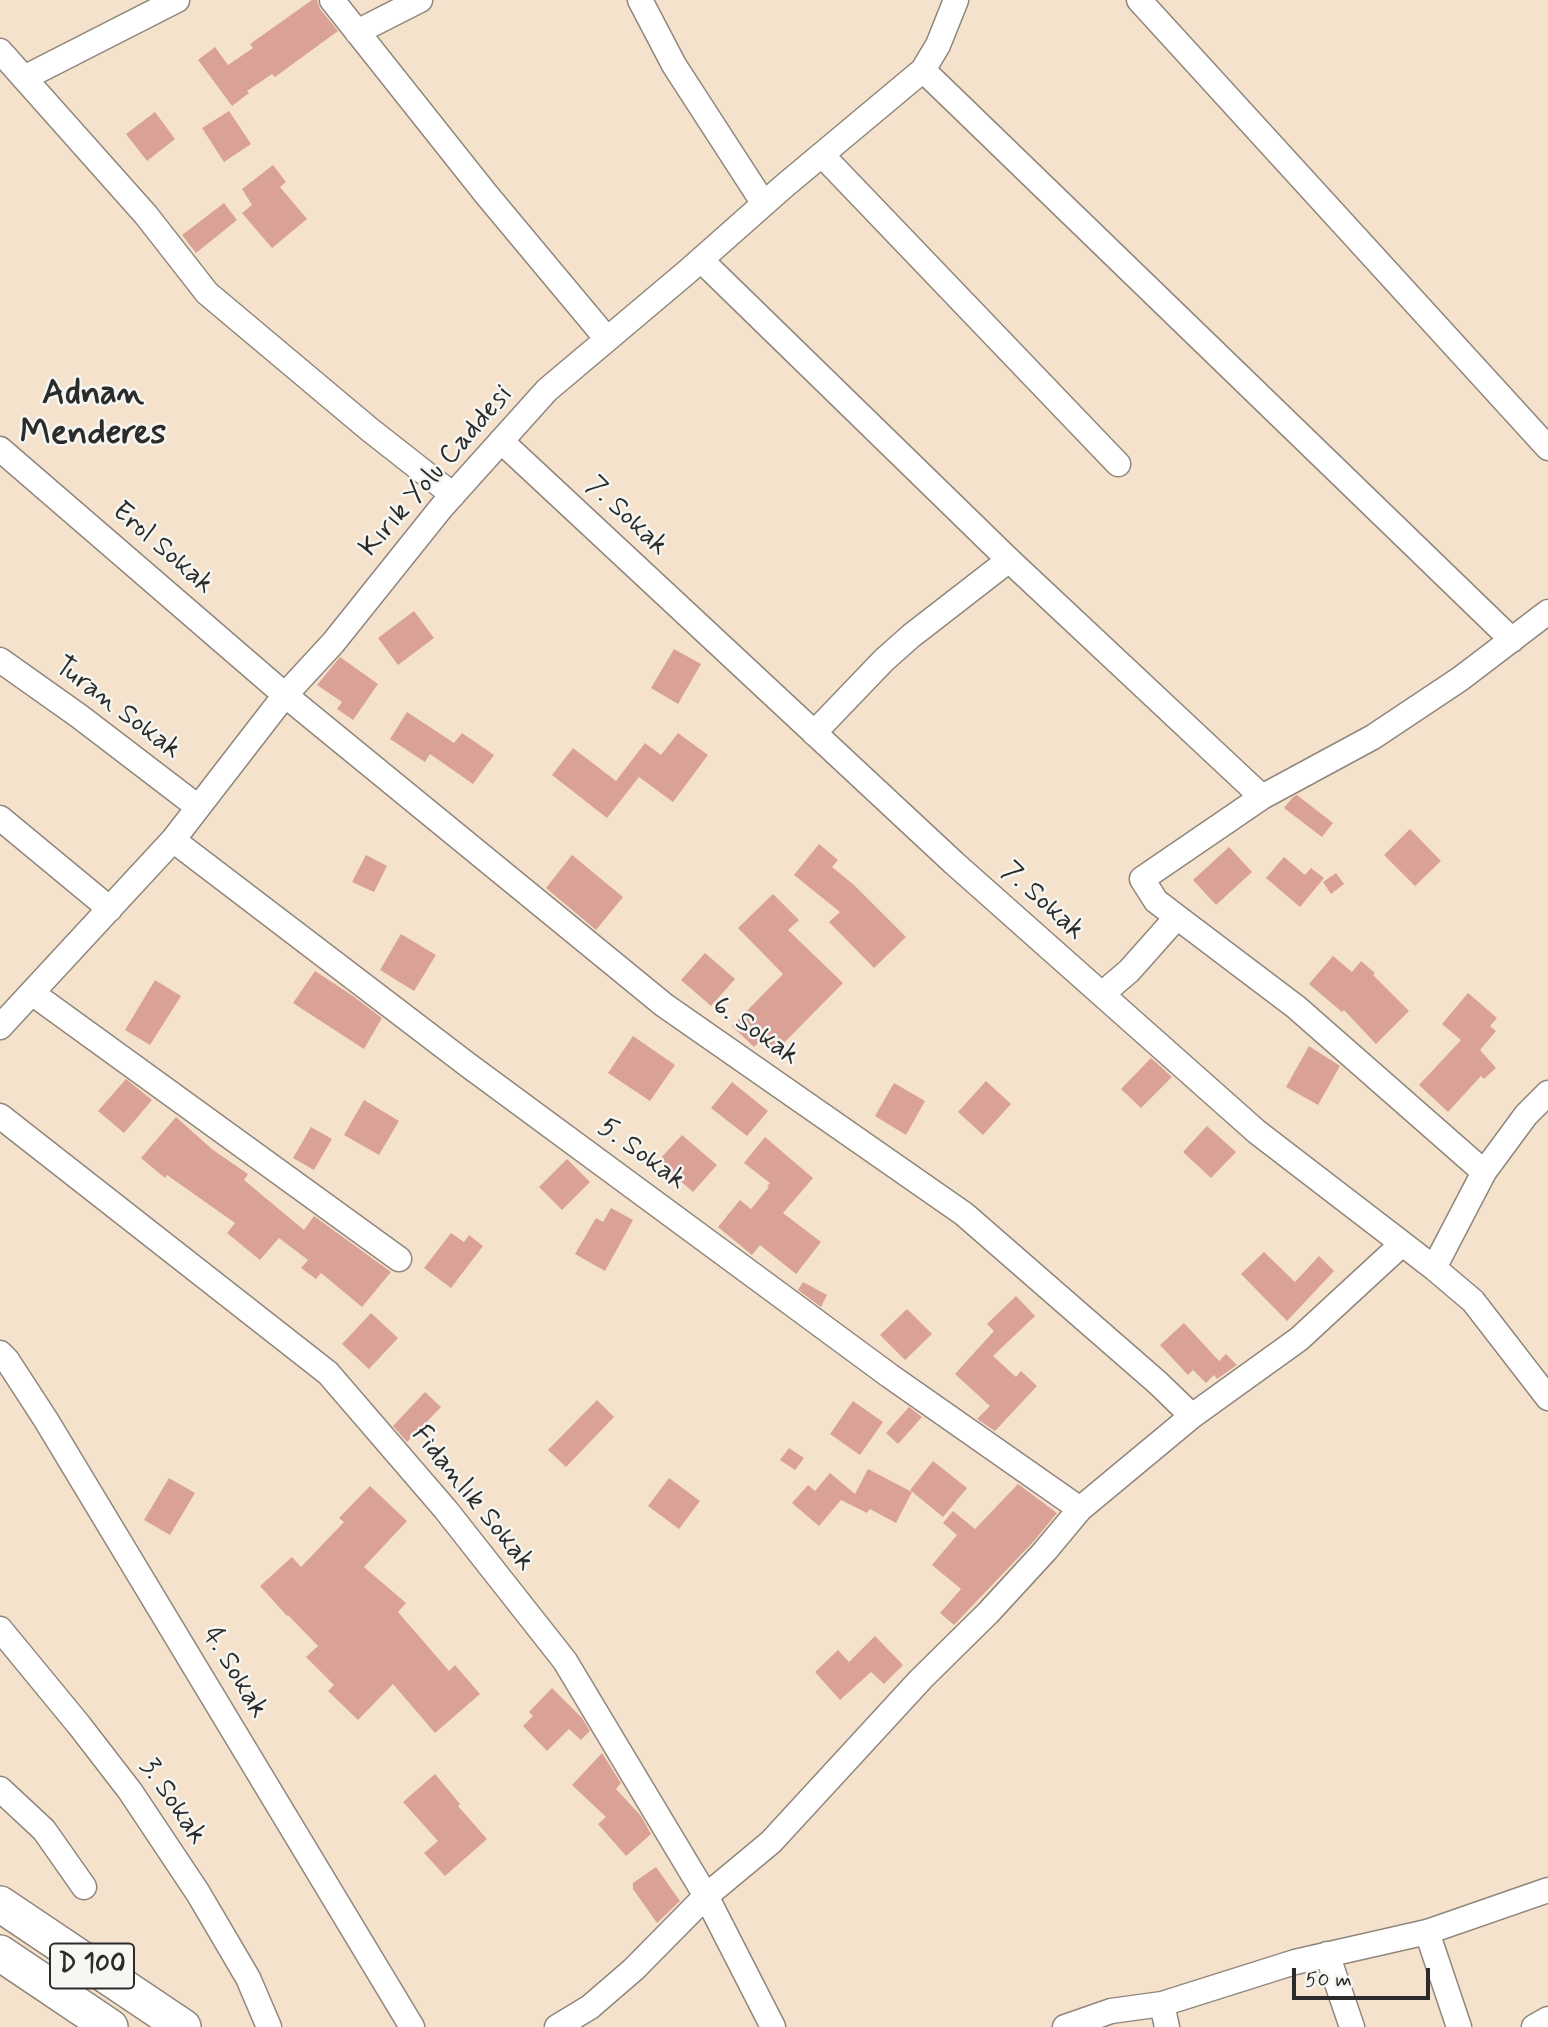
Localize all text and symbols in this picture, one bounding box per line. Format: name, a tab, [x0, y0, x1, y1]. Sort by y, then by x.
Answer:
district label: Adnan Menderes	[20, 375, 166, 457]
street label: Kırık Yolu Caddesi	[353, 379, 521, 565]
street label: 7. Sokak	[578, 470, 674, 564]
street label: Erol Sokak	[104, 496, 220, 602]
street label: Turan Sokak	[47, 650, 187, 768]
street label: 7. Sokak	[993, 856, 1091, 948]
street label: 6. Sokak	[705, 990, 805, 1074]
street label: 5. Sokak	[590, 1112, 692, 1198]
street label: Fidanlık Sokak	[403, 1419, 541, 1579]
street label: 4. Sokak	[194, 1621, 274, 1725]
street label: 3. Sokak	[131, 1752, 213, 1852]
road number: D 100	[50, 1943, 134, 1988]
scale bar	[1296, 1954, 1434, 1998]
text: 50 m	[1305, 1966, 1352, 1994]

